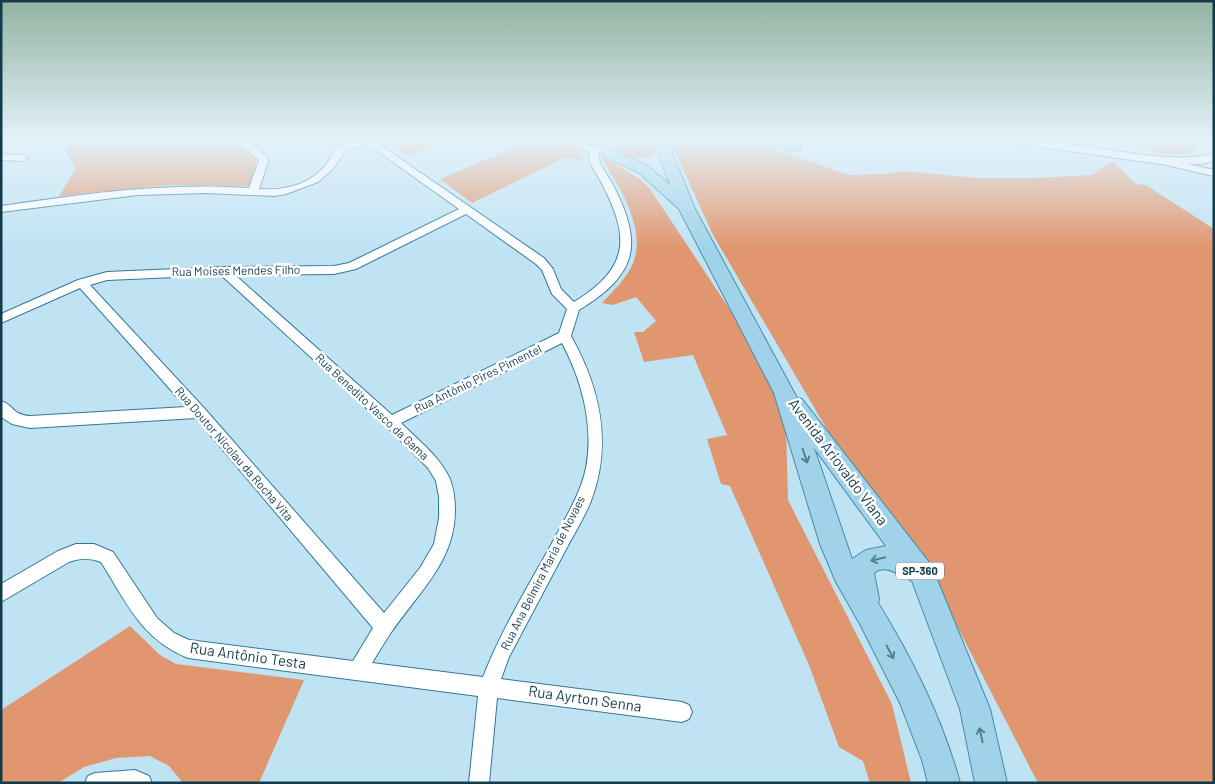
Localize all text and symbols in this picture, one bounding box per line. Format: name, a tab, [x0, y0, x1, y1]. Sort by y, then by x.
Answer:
street label: Rua Moises Mendes Filho	[172, 262, 300, 278]
street label: Rua Antônio Pires Pimentel	[411, 341, 544, 415]
street label: Rua Benedito Vasco da Gama	[313, 350, 432, 462]
street label: Rua Doutor Nicolau da Rocha Vita	[173, 384, 297, 523]
street label: Avenida Ariovaldo Viana	[785, 394, 892, 528]
one-way arrow	[801, 447, 811, 463]
street label: Rua Ana Belmira Maria de Novaes	[497, 493, 587, 652]
one-way arrow	[870, 555, 886, 564]
road number: SP-360	[896, 562, 944, 580]
street label: Rua Antônio Testa	[189, 638, 307, 672]
one-way arrow	[885, 645, 895, 660]
street label: Rua Ayrton Senna	[527, 681, 643, 715]
one-way arrow	[976, 727, 985, 743]

